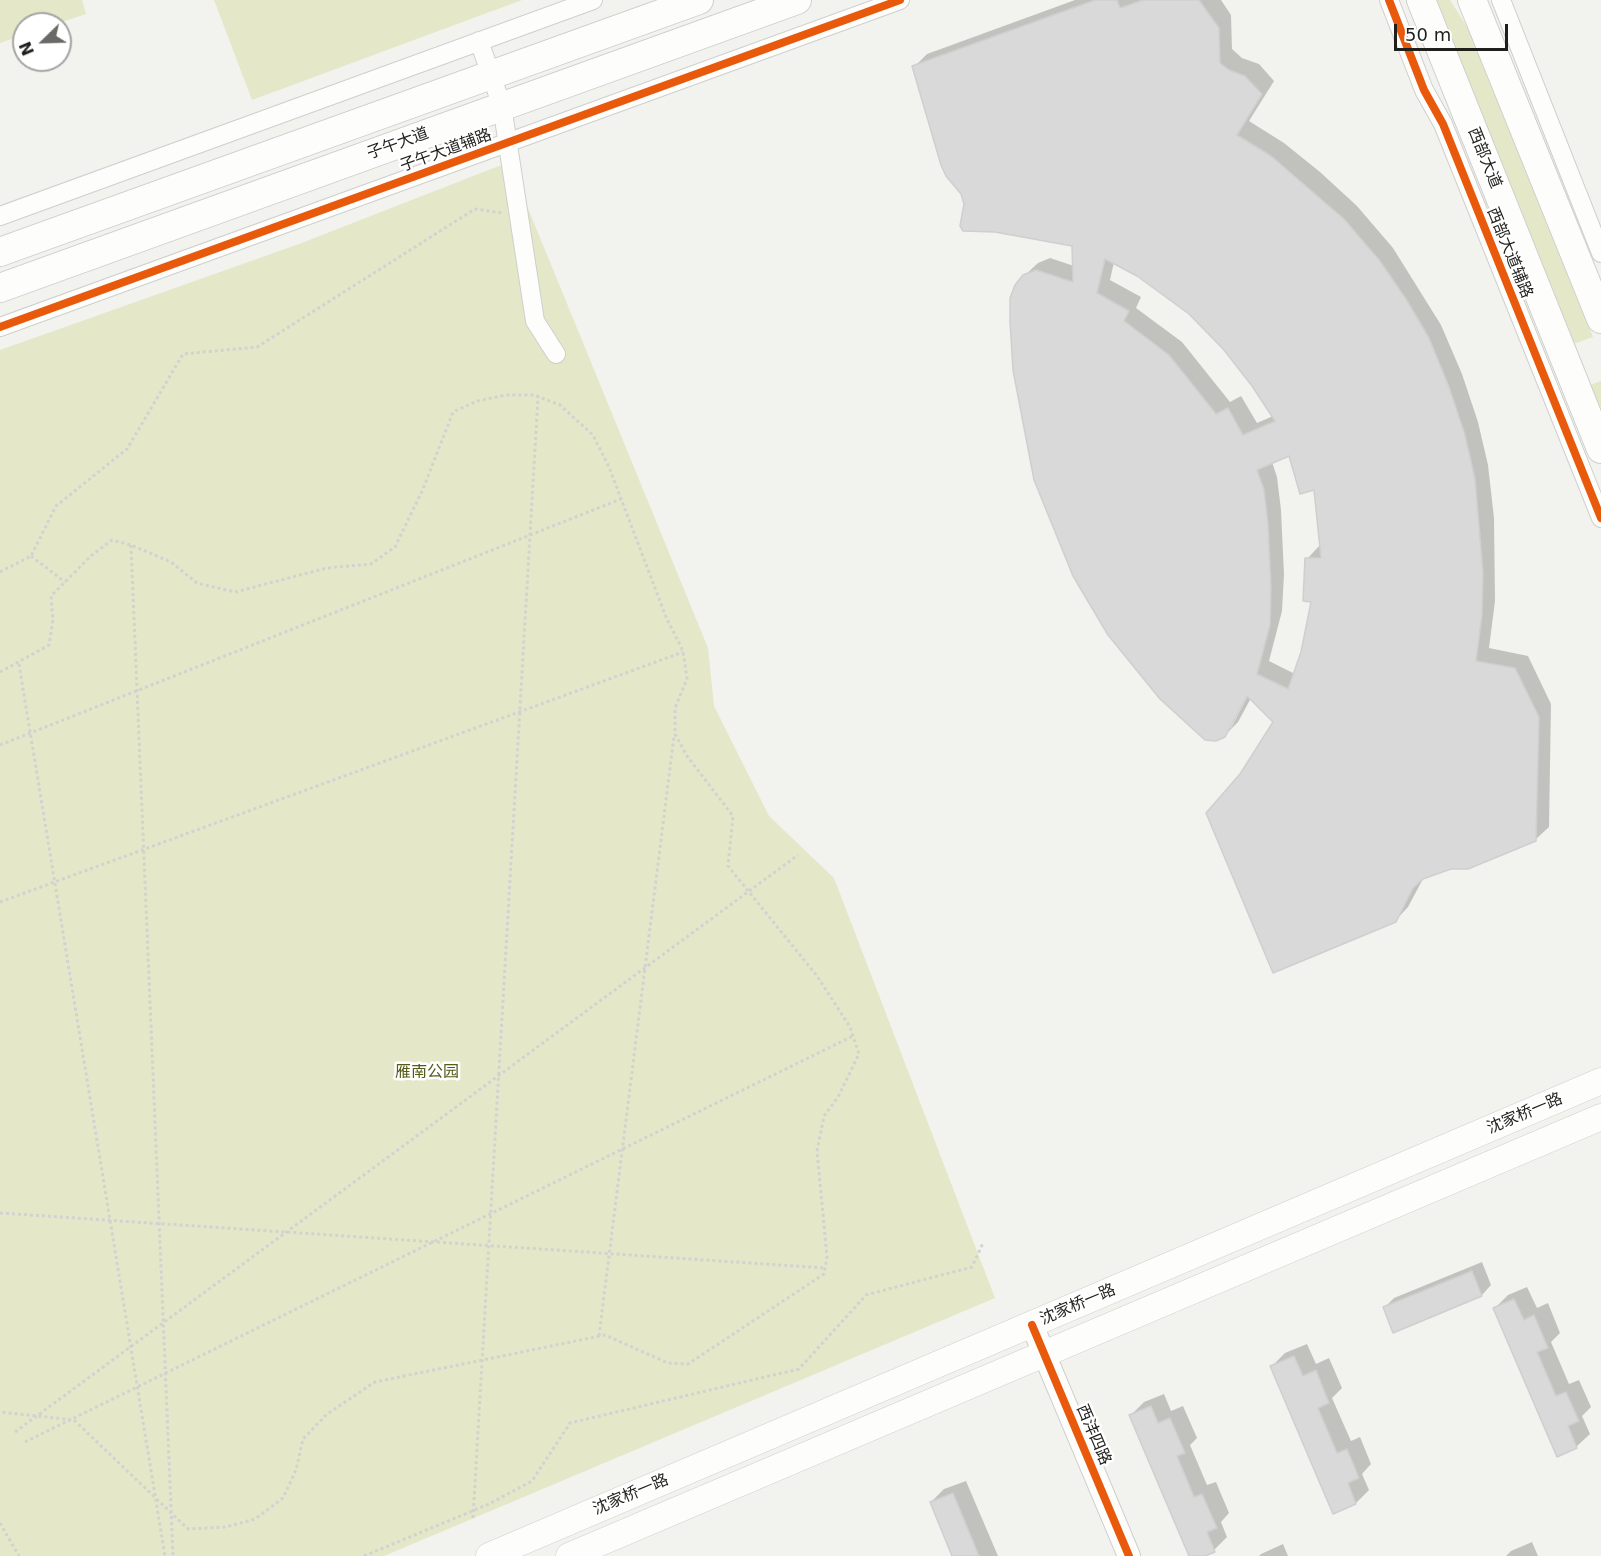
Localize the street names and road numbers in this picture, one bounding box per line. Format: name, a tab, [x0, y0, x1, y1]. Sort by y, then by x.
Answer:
street label: 子午大道	[365, 124, 431, 164]
street label: 西部大道	[1463, 125, 1505, 191]
street label: 子午大道辅路	[398, 126, 494, 176]
street label: 西部大道辅路	[1482, 205, 1536, 301]
street label: 沈家桥一路	[1484, 1090, 1566, 1138]
street label: 沈家桥一路	[1037, 1281, 1119, 1329]
street label: 西沣四路	[1072, 1402, 1114, 1468]
street label: 沈家桥一路	[590, 1471, 672, 1519]

